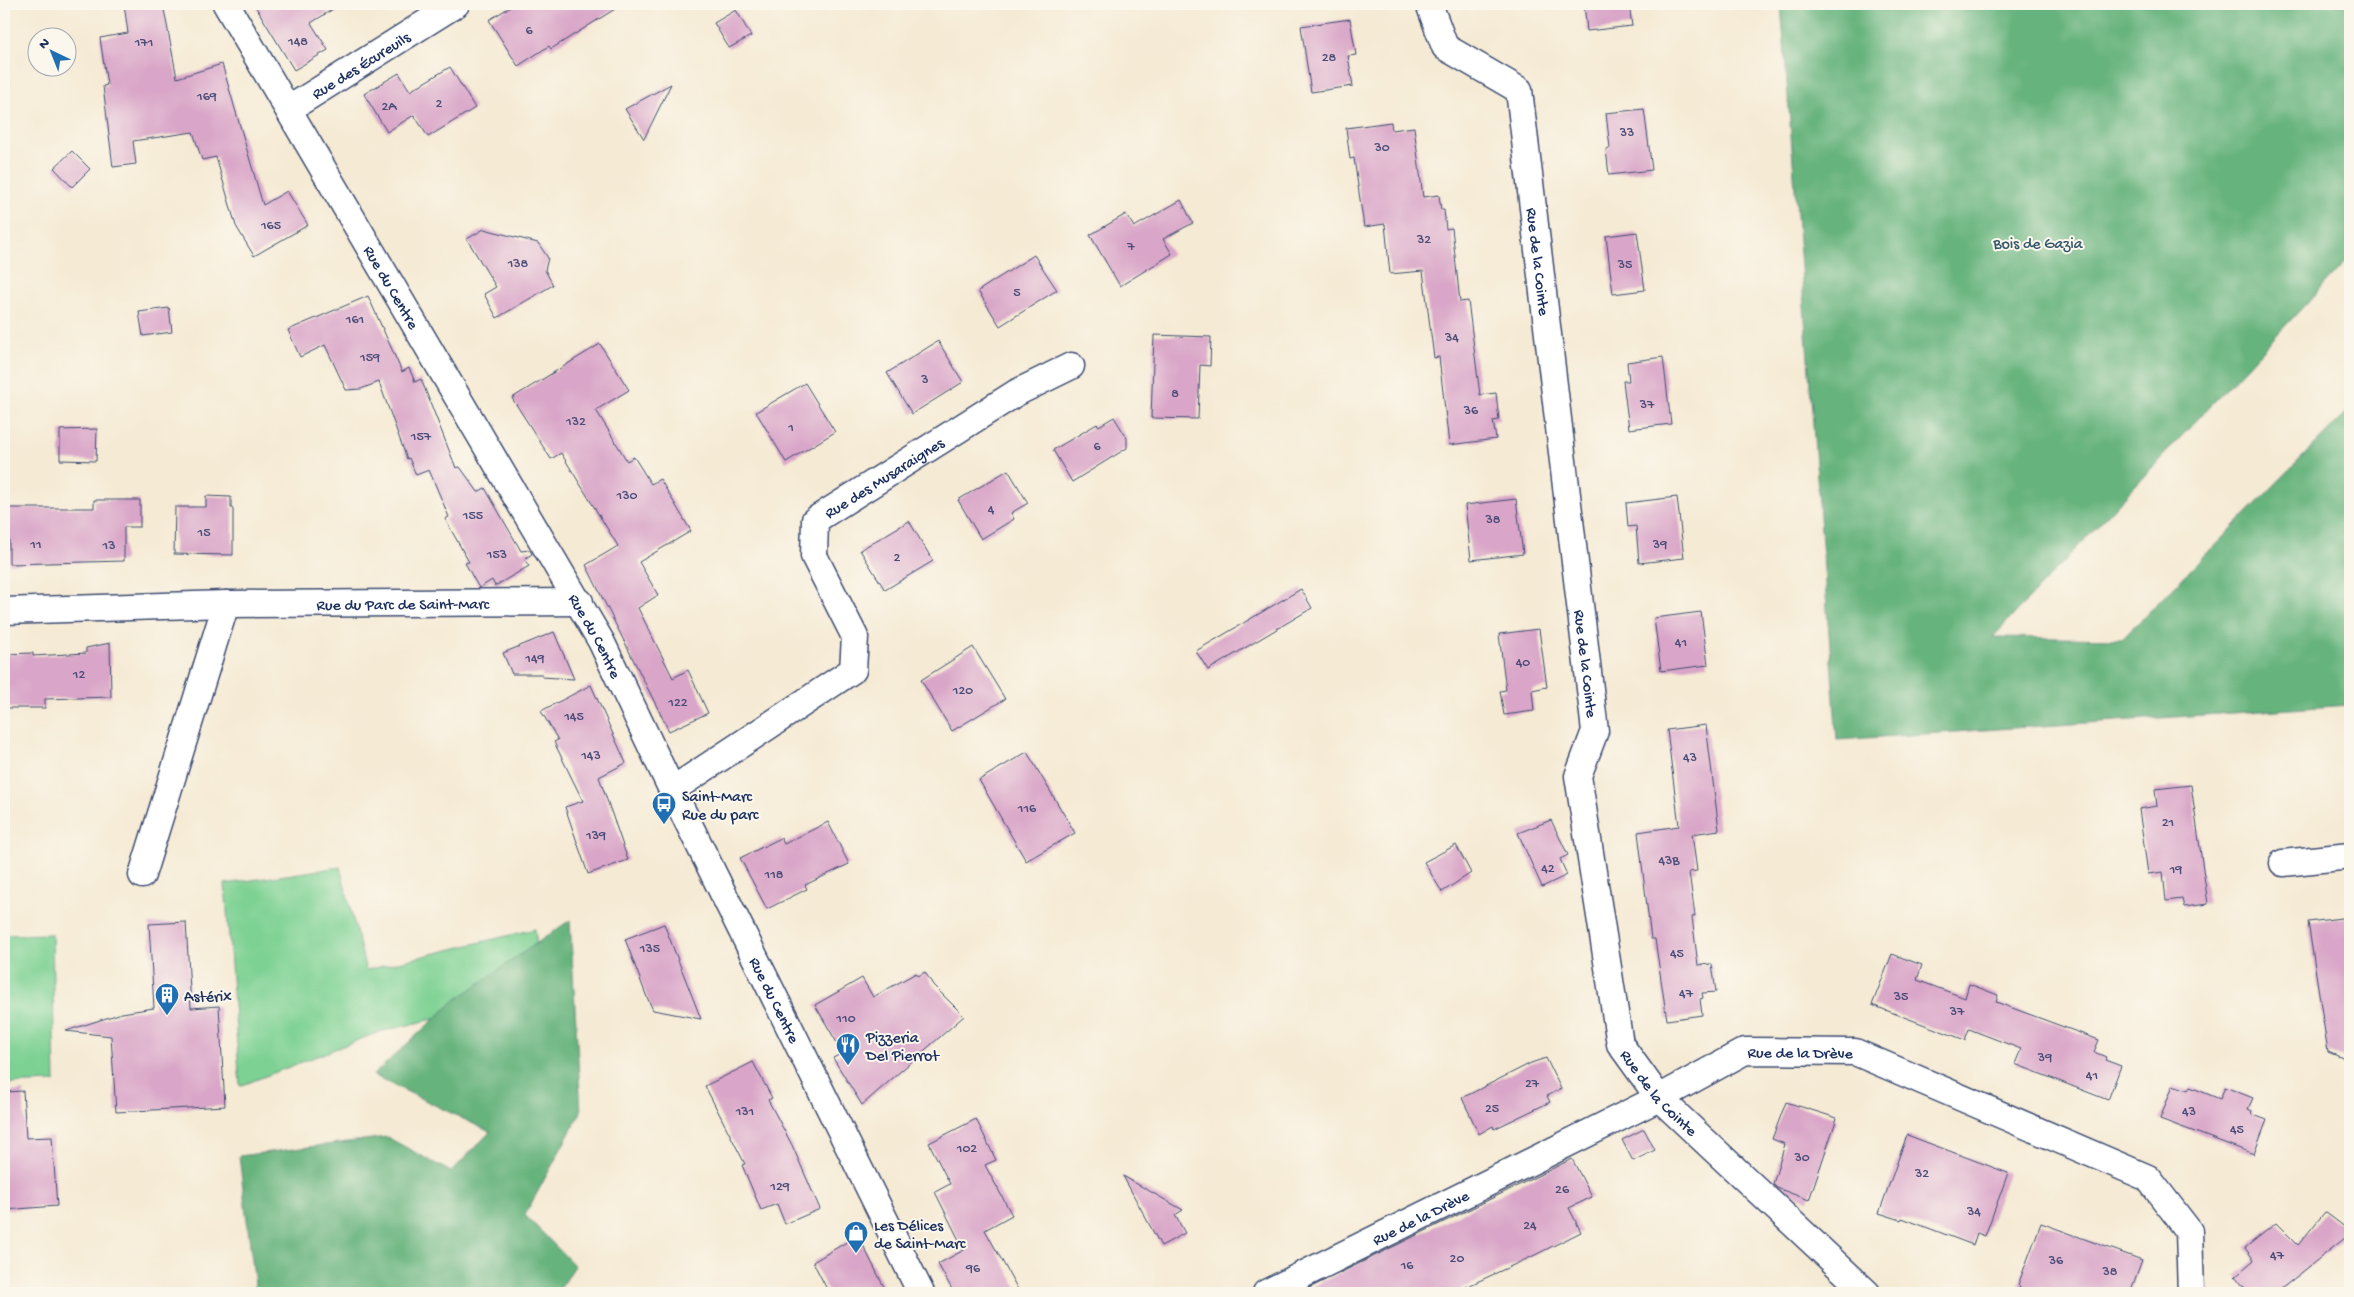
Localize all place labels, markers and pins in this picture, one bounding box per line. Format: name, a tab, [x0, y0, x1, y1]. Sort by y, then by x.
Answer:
place label: Saint-Marc Rue du parc	[682, 789, 759, 826]
bus stop icon: Saint-Marc Rue du parc	[651, 791, 677, 825]
building icon: Astérix	[154, 982, 180, 1016]
place label: Astérix	[184, 989, 232, 1008]
place label: Pizzeria Del Pierrot	[865, 1030, 940, 1067]
restaurant icon: Pizzeria Del Pierrot	[835, 1032, 861, 1066]
place label: Les Délices de Saint-Marc	[874, 1218, 966, 1255]
shop icon: Les Délices de Saint-Marc	[843, 1220, 869, 1254]

